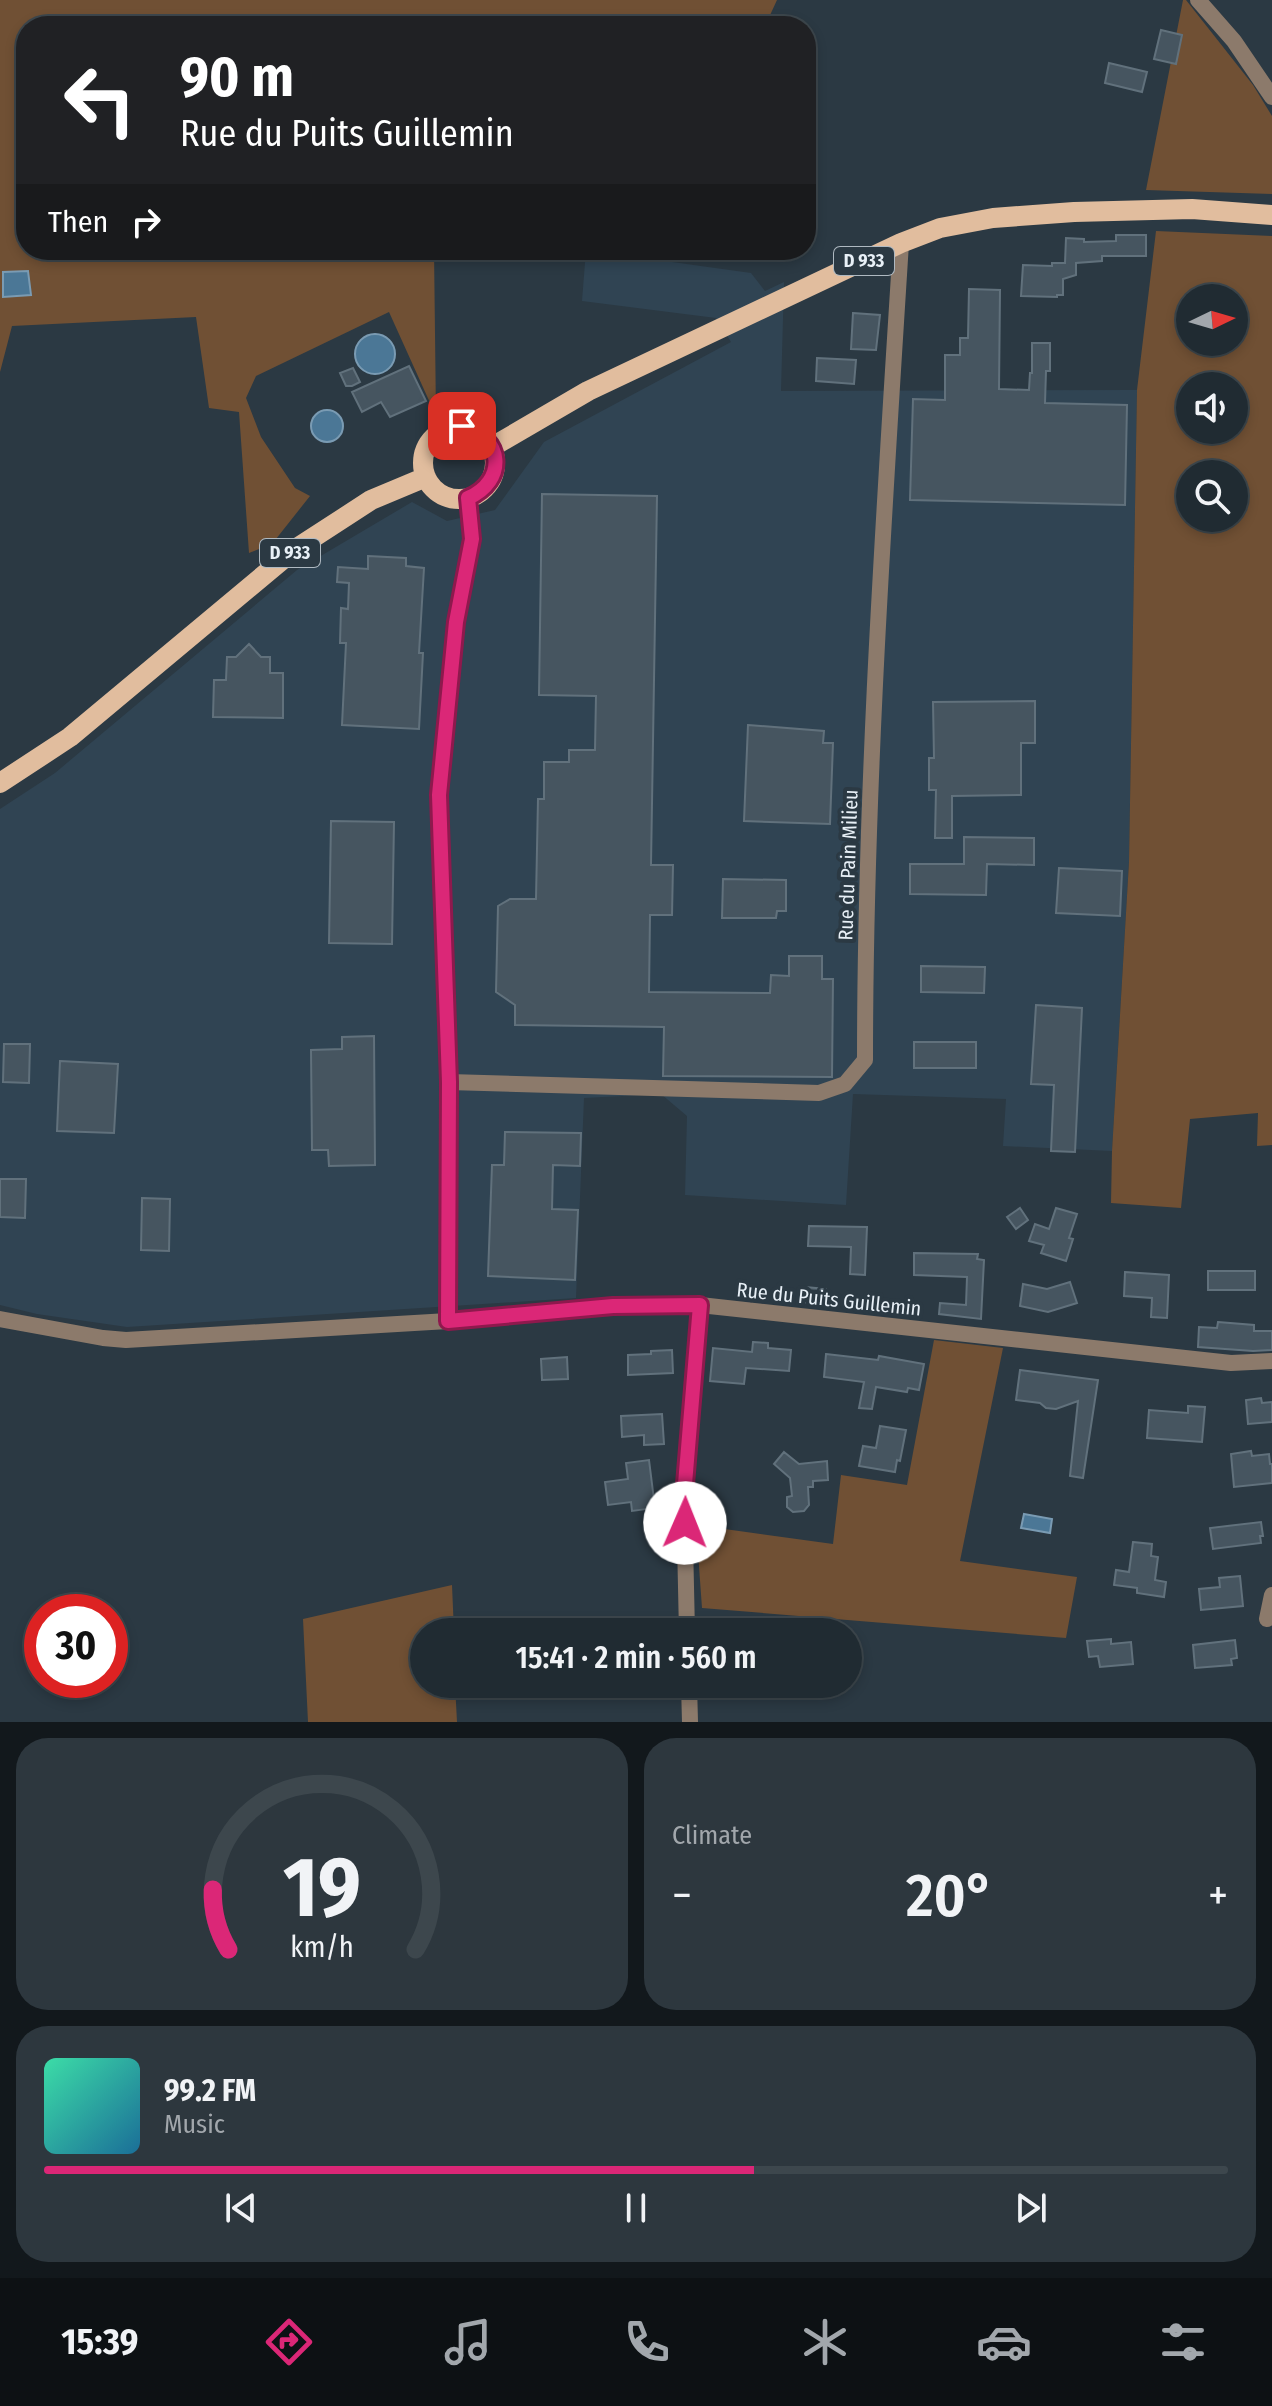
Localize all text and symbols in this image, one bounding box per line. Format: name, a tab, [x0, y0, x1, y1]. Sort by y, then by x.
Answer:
text: 90 m	[180, 44, 294, 111]
icon: left	[48, 48, 152, 152]
text: Rue du Puits Guillemin	[180, 112, 514, 156]
icon: right	[124, 200, 168, 244]
text: Then	[48, 204, 108, 240]
road number: D 933	[834, 247, 894, 275]
north arrow	[1176, 284, 1248, 356]
map controls	[1176, 284, 1248, 532]
button: sound	[1176, 372, 1248, 444]
pin	[428, 392, 496, 460]
icon: arrive	[440, 404, 484, 448]
button: search	[1176, 460, 1248, 532]
road number: D 933	[260, 539, 320, 567]
street label: Rue du Pain Milieu	[833, 789, 863, 941]
street label: Rue du Puits Guillemin	[736, 1277, 922, 1321]
position arrow	[643, 1481, 727, 1565]
speed limit sign: 30	[24, 1594, 128, 1698]
text: 15:41 · 2 min · 560 m	[516, 1640, 757, 1676]
text: Climate	[672, 1820, 752, 1851]
text: 19	[283, 1838, 361, 1938]
text: 20°	[906, 1860, 994, 1932]
text: −	[672, 1869, 692, 1922]
text: +	[1208, 1869, 1228, 1922]
text: km/h	[290, 1930, 354, 1965]
text: 99.2 FM	[164, 2073, 256, 2109]
text: Music	[164, 2109, 225, 2140]
icon: previous	[219, 2186, 263, 2230]
icon: pause	[614, 2186, 658, 2230]
icon: next	[1009, 2186, 1053, 2230]
icon: directions	[261, 2314, 317, 2370]
icon: music	[440, 2314, 496, 2370]
icon: phone	[619, 2314, 675, 2370]
icon: climate	[797, 2314, 853, 2370]
icon: car	[976, 2314, 1032, 2370]
icon: filters	[1155, 2314, 1211, 2370]
text: 15:39	[61, 2320, 138, 2364]

